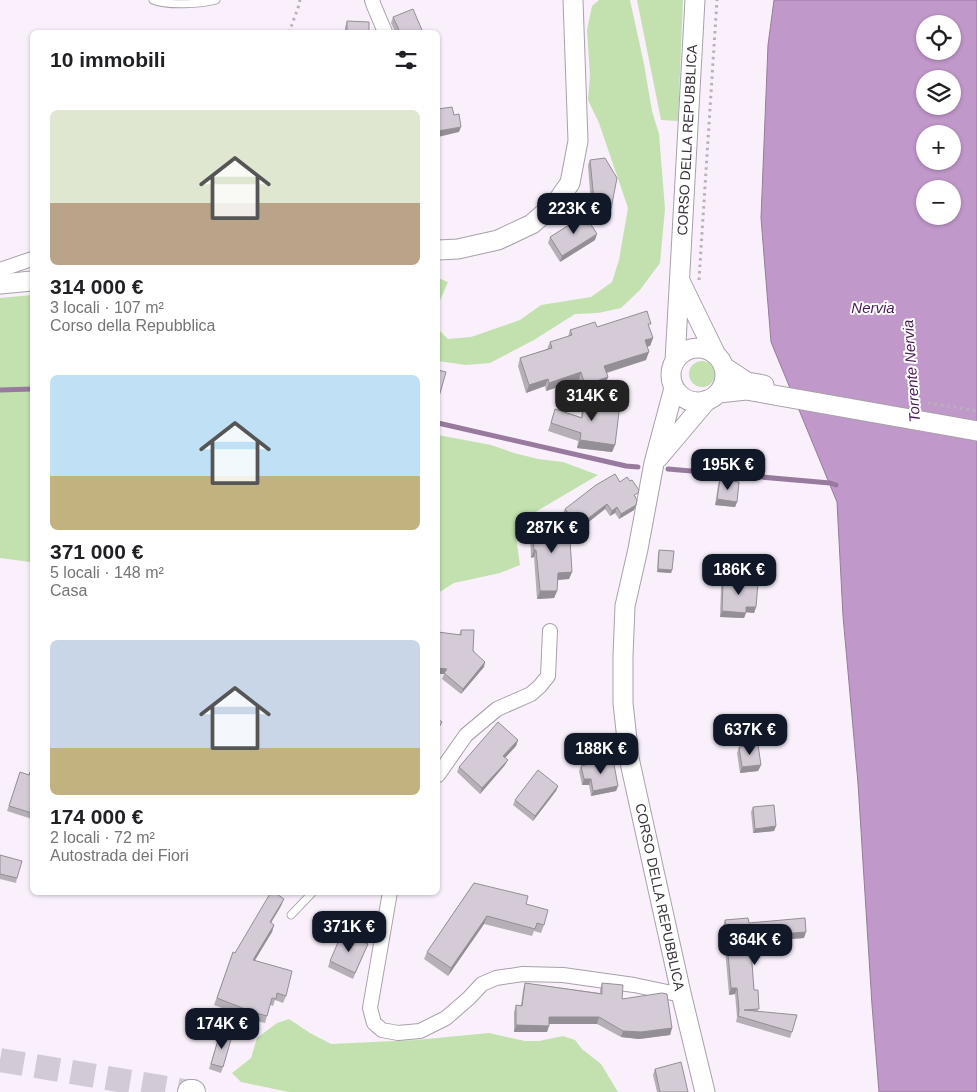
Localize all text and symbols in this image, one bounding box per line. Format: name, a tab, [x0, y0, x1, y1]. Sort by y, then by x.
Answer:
map controls	[916, 15, 961, 225]
button: locate	[916, 15, 961, 60]
street label: CORSO DELLA REPUBBLICA	[674, 43, 700, 236]
icon: filters	[392, 46, 420, 74]
text: 10 immobili	[50, 48, 166, 71]
button: layers	[916, 70, 961, 115]
button: +	[916, 125, 961, 170]
icon: home	[190, 143, 280, 233]
button: −	[916, 180, 961, 225]
pin: 223K €	[533, 192, 615, 235]
text: 223K €	[548, 200, 600, 217]
text: 314 000 €	[50, 275, 143, 298]
text: 3 locali · 107 m²	[50, 299, 164, 316]
water label: Nervia	[851, 299, 895, 316]
text: Corso della Repubblica	[50, 317, 215, 334]
water label: Torrente Nervia	[899, 319, 923, 423]
pin: 314K €	[551, 380, 633, 422]
text: 314K €	[566, 387, 618, 404]
icon: home	[190, 408, 280, 498]
pin: 195K €	[687, 448, 769, 491]
text: 195K €	[702, 456, 754, 473]
pin: 287K €	[511, 512, 593, 554]
text: 287K €	[526, 519, 578, 536]
text: 371 000 €	[50, 540, 143, 563]
pin: 186K €	[698, 554, 780, 596]
text: 186K €	[713, 561, 765, 578]
text: 5 locali · 148 m²	[50, 564, 164, 581]
text: Casa	[50, 582, 87, 599]
icon: home	[190, 673, 280, 763]
pin: 637K €	[709, 714, 791, 756]
text: 637K €	[724, 721, 776, 738]
pin: 188K €	[560, 732, 642, 775]
text: 188K €	[575, 740, 627, 757]
street label: CORSO DELLA REPUBBLICA	[632, 802, 688, 993]
text: 174 000 €	[50, 805, 143, 828]
text: 2 locali · 72 m²	[50, 829, 155, 846]
text: Autostrada dei Fiori	[50, 847, 189, 864]
pin: 371K €	[308, 910, 390, 953]
text: 371K €	[323, 918, 375, 935]
pin: 364K €	[714, 924, 796, 966]
text: 364K €	[729, 931, 781, 948]
pin: 174K €	[181, 1008, 263, 1050]
text: 174K €	[196, 1015, 248, 1032]

